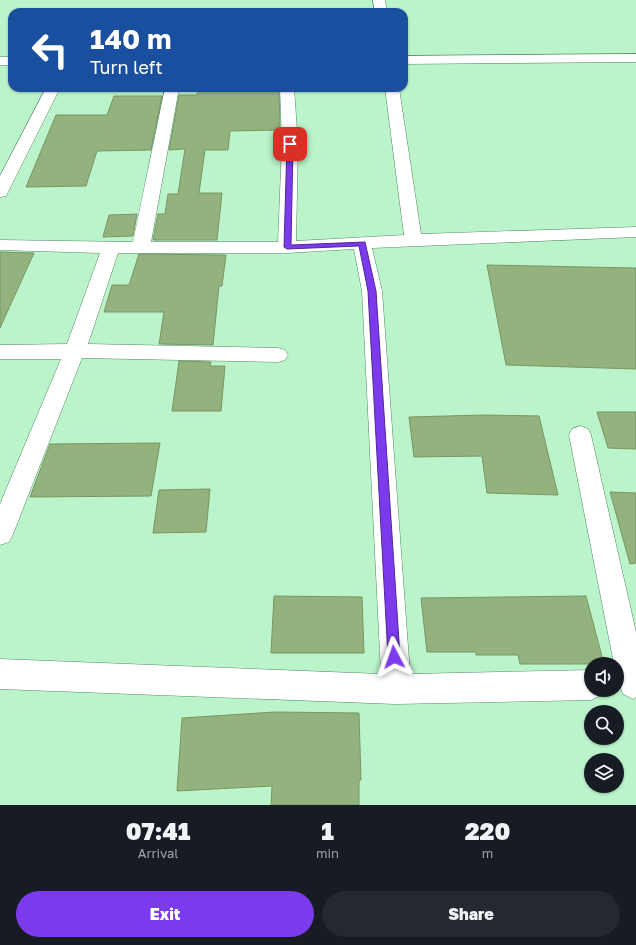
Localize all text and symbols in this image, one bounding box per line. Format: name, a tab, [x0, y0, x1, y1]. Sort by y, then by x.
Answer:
text: 140 m	[90, 22, 172, 55]
icon: left	[24, 24, 76, 76]
text: Turn left	[90, 56, 163, 78]
pin	[273, 127, 307, 161]
icon: arrive	[279, 133, 301, 155]
position arrow	[373, 636, 415, 678]
map controls	[584, 657, 624, 793]
button: sound	[584, 657, 624, 697]
button: search	[584, 705, 624, 745]
button: layers	[584, 753, 624, 793]
text: 07:41	[126, 816, 190, 845]
text: 1	[321, 816, 334, 845]
text: 220	[465, 816, 510, 845]
text: Arrival	[138, 845, 178, 861]
text: min	[316, 845, 339, 861]
text: m	[482, 845, 493, 861]
button: Exit	[16, 891, 314, 937]
button: Share	[322, 891, 620, 937]

